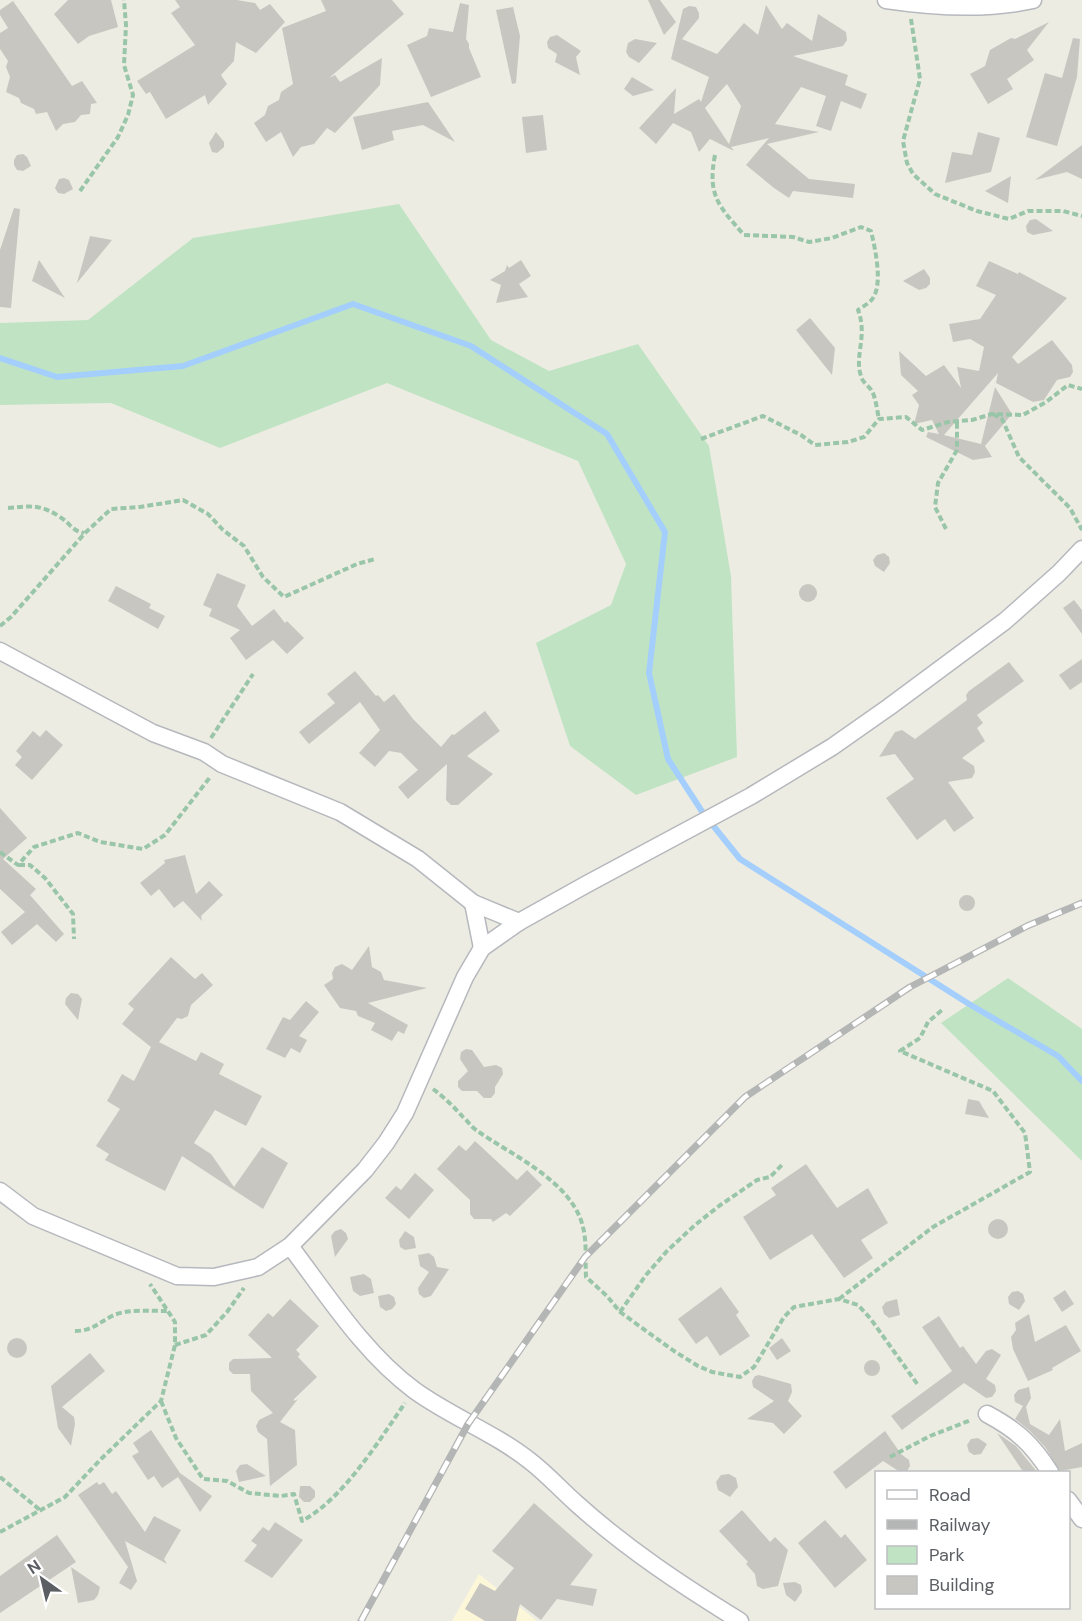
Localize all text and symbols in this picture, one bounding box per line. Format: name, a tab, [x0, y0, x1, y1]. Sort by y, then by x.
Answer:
legend	[875, 1471, 1070, 1609]
text: Road	[929, 1483, 971, 1507]
text: Railway	[929, 1513, 991, 1537]
text: Park	[929, 1543, 965, 1567]
north arrow	[12, 1549, 72, 1609]
text: N	[23, 1555, 45, 1579]
text: Building	[929, 1573, 994, 1597]

